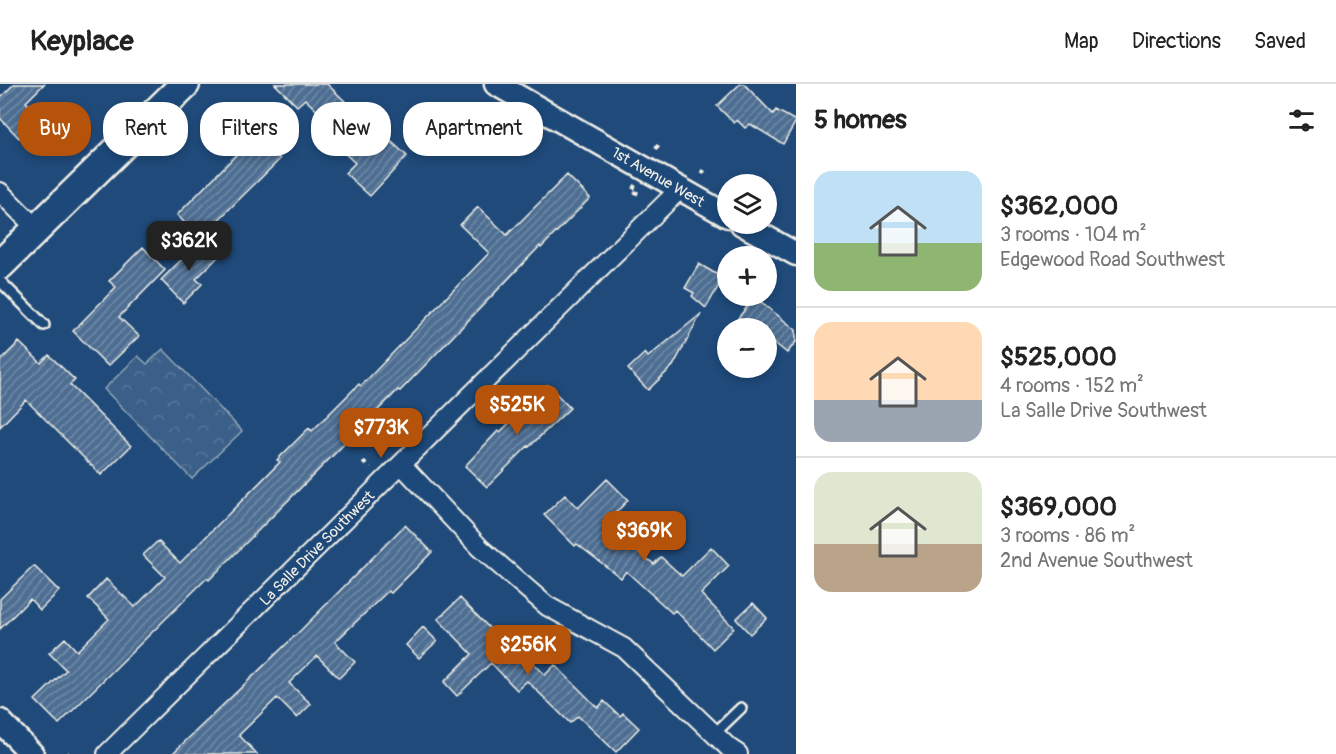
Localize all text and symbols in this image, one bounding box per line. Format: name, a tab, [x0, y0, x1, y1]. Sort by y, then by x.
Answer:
text: Keyplace	[30, 24, 134, 59]
text: Map	[1064, 28, 1099, 55]
text: Directions	[1132, 28, 1221, 55]
text: Saved	[1254, 28, 1306, 55]
chip: Buy	[18, 102, 91, 156]
chip: Rent	[103, 102, 188, 156]
chip: Filters	[200, 102, 299, 156]
chip: New	[311, 102, 391, 156]
chip: Apartment	[403, 102, 543, 156]
text: 5 homes	[814, 104, 907, 136]
icon: filters	[1285, 104, 1318, 137]
street label: 1st Avenue West	[608, 143, 708, 212]
map controls	[717, 174, 777, 378]
button: layers	[717, 174, 777, 234]
text: $362,000	[1000, 190, 1118, 222]
icon: home	[862, 195, 934, 267]
pin: $362K	[147, 221, 231, 272]
text: 3 rooms · 104 m²	[1000, 222, 1147, 247]
text: $362K	[161, 228, 217, 253]
button: +	[717, 246, 777, 306]
text: Edgewood Road Southwest	[1000, 247, 1225, 272]
button: −	[717, 318, 777, 378]
text: $525,000	[1000, 341, 1117, 373]
icon: home	[862, 346, 934, 418]
text: 4 rooms · 152 m²	[1000, 373, 1144, 398]
pin: $525K	[475, 385, 559, 436]
text: $525K	[489, 392, 545, 417]
text: La Salle Drive Southwest	[1000, 398, 1207, 423]
pin: $773K	[339, 408, 423, 459]
text: $773K	[353, 415, 409, 440]
street label: La Salle Drive Southwest	[256, 486, 380, 610]
text: $369,000	[1000, 491, 1117, 523]
icon: home	[862, 496, 934, 568]
pin: $369K	[602, 511, 686, 562]
text: $369K	[616, 518, 672, 543]
text: 3 rooms · 86 m²	[1000, 523, 1135, 548]
text: 2nd Avenue Southwest	[1000, 548, 1193, 573]
pin: $256K	[486, 625, 570, 676]
text: $256K	[500, 632, 556, 657]

